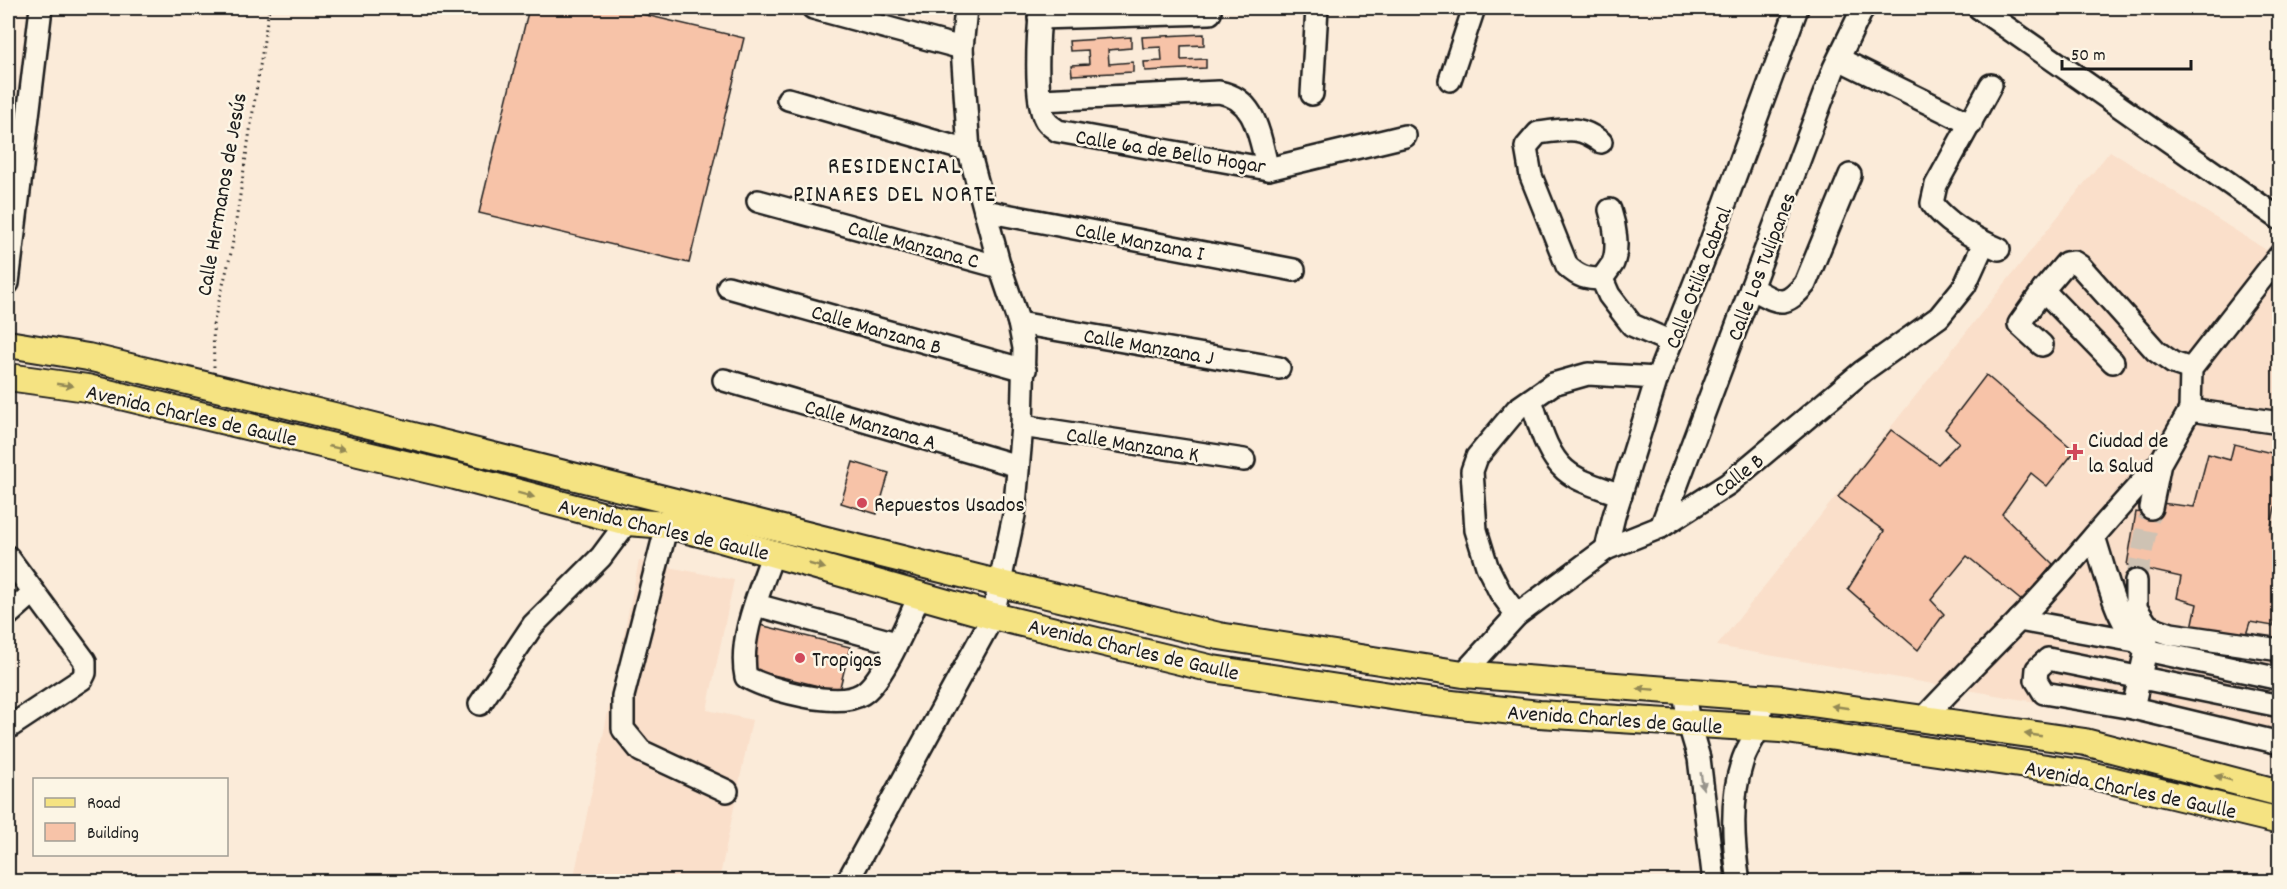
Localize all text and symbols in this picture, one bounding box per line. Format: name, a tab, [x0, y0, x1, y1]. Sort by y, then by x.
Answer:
scale bar	[2062, 33, 2191, 71]
text: 50 m	[2071, 44, 2106, 69]
street label: Calle Hermanos de Jesús	[190, 91, 257, 299]
street label: Calle 6a de Bello Hogar	[1073, 123, 1269, 184]
district label: RESIDENCIAL PINARES DEL NORTE	[793, 151, 997, 213]
street label: Calle Los Tulipanes	[1721, 189, 1806, 346]
street label: Calle Otilia Cabral	[1659, 203, 1742, 354]
street label: Calle Manzana C	[844, 214, 982, 279]
street label: Calle Manzana I	[1072, 216, 1207, 271]
street label: Calle Manzana B	[807, 298, 945, 365]
street label: Calle Manzana J	[1081, 322, 1216, 375]
street label: Avenida Charles de Gaulle	[83, 378, 300, 457]
one-way arrow	[56, 381, 75, 390]
street label: Calle Manzana A	[800, 393, 940, 460]
street label: Calle Manzana K	[1064, 421, 1201, 472]
place label: Ciudad de la Salud	[2088, 427, 2168, 483]
marker: Ciudad de la Salud	[2066, 443, 2084, 461]
one-way arrow	[328, 444, 347, 453]
street label: Calle B	[1708, 447, 1772, 506]
one-way arrow	[517, 491, 535, 501]
place label: Repuestos Usados	[874, 491, 1025, 522]
street label: Avenida Charles de Gaulle	[555, 492, 772, 571]
marker: Repuestos Usados	[855, 496, 869, 510]
one-way arrow	[808, 562, 826, 571]
street label: Avenida Charles de Gaulle	[1025, 612, 1242, 691]
place label: Tropigas	[812, 646, 882, 677]
marker: Tropigas	[793, 651, 807, 665]
one-way arrow	[1636, 684, 1655, 694]
street label: Avenida Charles de Gaulle	[1506, 699, 1723, 744]
one-way arrow	[1830, 702, 1849, 711]
one-way arrow	[2023, 730, 2042, 739]
street label: Avenida Charles de Gaulle	[2022, 754, 2239, 829]
one-way arrow	[1698, 771, 1707, 790]
one-way arrow	[2214, 773, 2232, 782]
legend	[33, 778, 228, 856]
text: Road	[87, 792, 121, 817]
text: Building	[87, 822, 139, 847]

